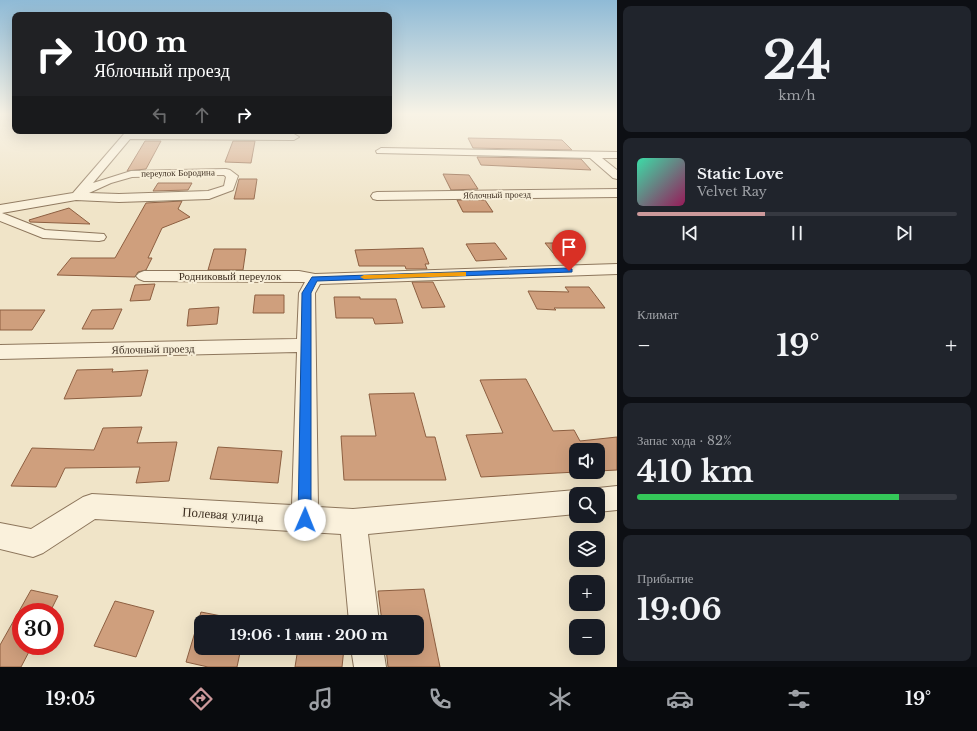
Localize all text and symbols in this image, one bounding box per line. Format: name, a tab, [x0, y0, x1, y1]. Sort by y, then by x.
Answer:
text: 100 m	[94, 25, 187, 60]
icon: right	[28, 28, 80, 80]
text: 24	[763, 29, 831, 93]
text: Яблочный проезд	[94, 60, 230, 82]
text: km/h	[779, 87, 815, 104]
icon: left	[149, 104, 171, 126]
icon: ahead	[191, 104, 213, 126]
icon: right	[233, 104, 255, 126]
text: Static Love	[697, 164, 783, 183]
street label: переулок Бородина	[141, 166, 215, 179]
text: Velvet Ray	[697, 183, 767, 200]
street label: Яблочный проезд	[463, 188, 531, 201]
icon: previous	[679, 222, 701, 244]
icon: pause	[786, 222, 808, 244]
icon: next	[893, 222, 915, 244]
pin	[552, 230, 586, 271]
icon: arrive	[558, 236, 580, 258]
street label: Родниковый переулок	[179, 269, 282, 283]
text: Климат	[637, 306, 678, 323]
text: 19°	[776, 327, 820, 364]
text: −	[637, 332, 651, 359]
text: +	[945, 332, 957, 359]
street label: Яблочный проезд	[111, 341, 195, 357]
text: Запас хода · 82%	[637, 432, 732, 449]
map controls	[569, 443, 605, 655]
button: sound	[569, 443, 605, 479]
text: 410 km	[637, 453, 754, 490]
button: search	[569, 487, 605, 523]
position arrow	[284, 499, 326, 541]
street label: Полевая улица	[182, 503, 264, 526]
button: layers	[569, 531, 605, 567]
text: Прибытие	[637, 570, 694, 587]
button: +	[569, 575, 605, 611]
text: 19:06	[637, 591, 722, 628]
speed limit sign: 30	[12, 603, 64, 655]
button: −	[569, 619, 605, 655]
text: 19:06 · 1 мин · 200 m	[230, 625, 388, 644]
icon: directions	[187, 685, 215, 713]
icon: music	[307, 685, 335, 713]
icon: phone	[426, 685, 454, 713]
icon: climate	[546, 685, 574, 713]
icon: car	[666, 685, 694, 713]
icon: filters	[785, 685, 813, 713]
text: 19:05	[46, 688, 95, 710]
text: 19°	[905, 688, 931, 710]

